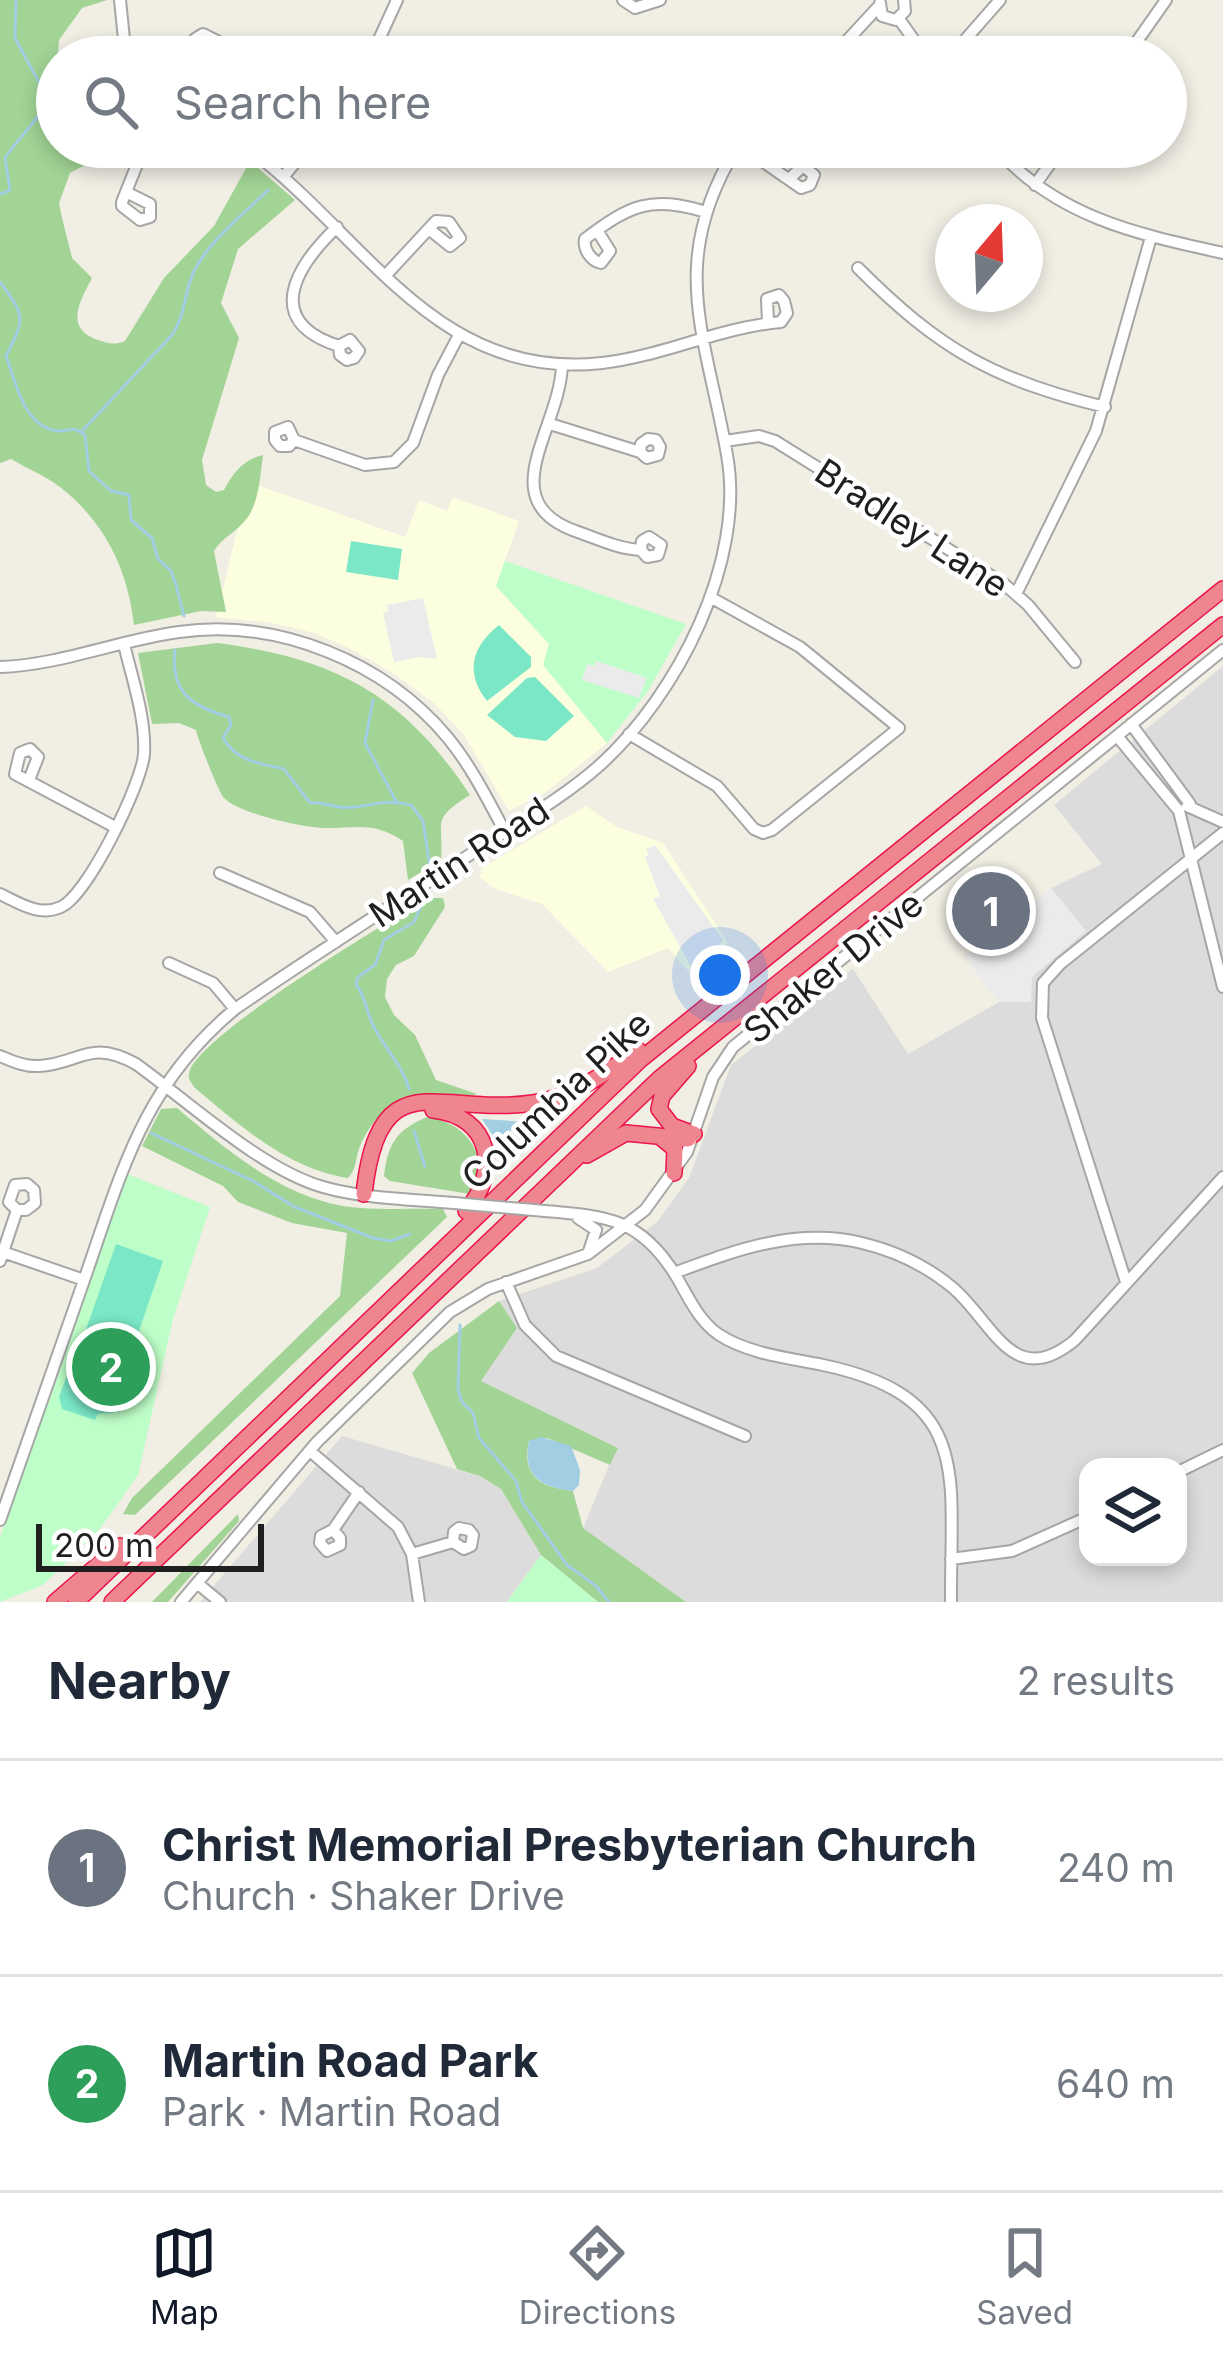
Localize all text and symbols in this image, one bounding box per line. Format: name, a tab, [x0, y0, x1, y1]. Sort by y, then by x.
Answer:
search box	[36, 36, 1187, 168]
icon: search	[78, 69, 144, 135]
text: Search here	[174, 75, 431, 130]
north arrow	[935, 204, 1043, 312]
street label: Bradley Lane	[807, 449, 1017, 607]
street label: Martin Road	[361, 788, 557, 936]
pin: 1	[952, 866, 1030, 956]
street label: Shaker Drive	[735, 881, 931, 1053]
your location	[690, 945, 750, 1005]
street label: Columbia Pike	[452, 1001, 660, 1199]
pin: 2	[72, 1322, 150, 1412]
map controls	[1079, 1458, 1187, 1566]
button: layers	[1079, 1458, 1187, 1566]
scale bar	[36, 1518, 264, 1571]
text: 200 m	[54, 1525, 154, 1565]
text: Nearby	[48, 1650, 231, 1711]
text: 2 results	[1017, 1657, 1175, 1704]
text: Christ Memorial Presbyterian Church	[162, 1817, 977, 1872]
text: 1	[79, 1844, 95, 1891]
text: 240 m	[1057, 1844, 1175, 1891]
text: Church · Shaker Drive	[162, 1872, 565, 1919]
text: Martin Road Park	[162, 2033, 539, 2088]
text: 2	[75, 2060, 99, 2107]
text: 640 m	[1056, 2060, 1175, 2107]
text: Park · Martin Road	[162, 2088, 501, 2135]
tab: Map	[150, 2220, 219, 2332]
tab: Directions	[519, 2220, 676, 2332]
tab: Saved	[976, 2220, 1073, 2332]

